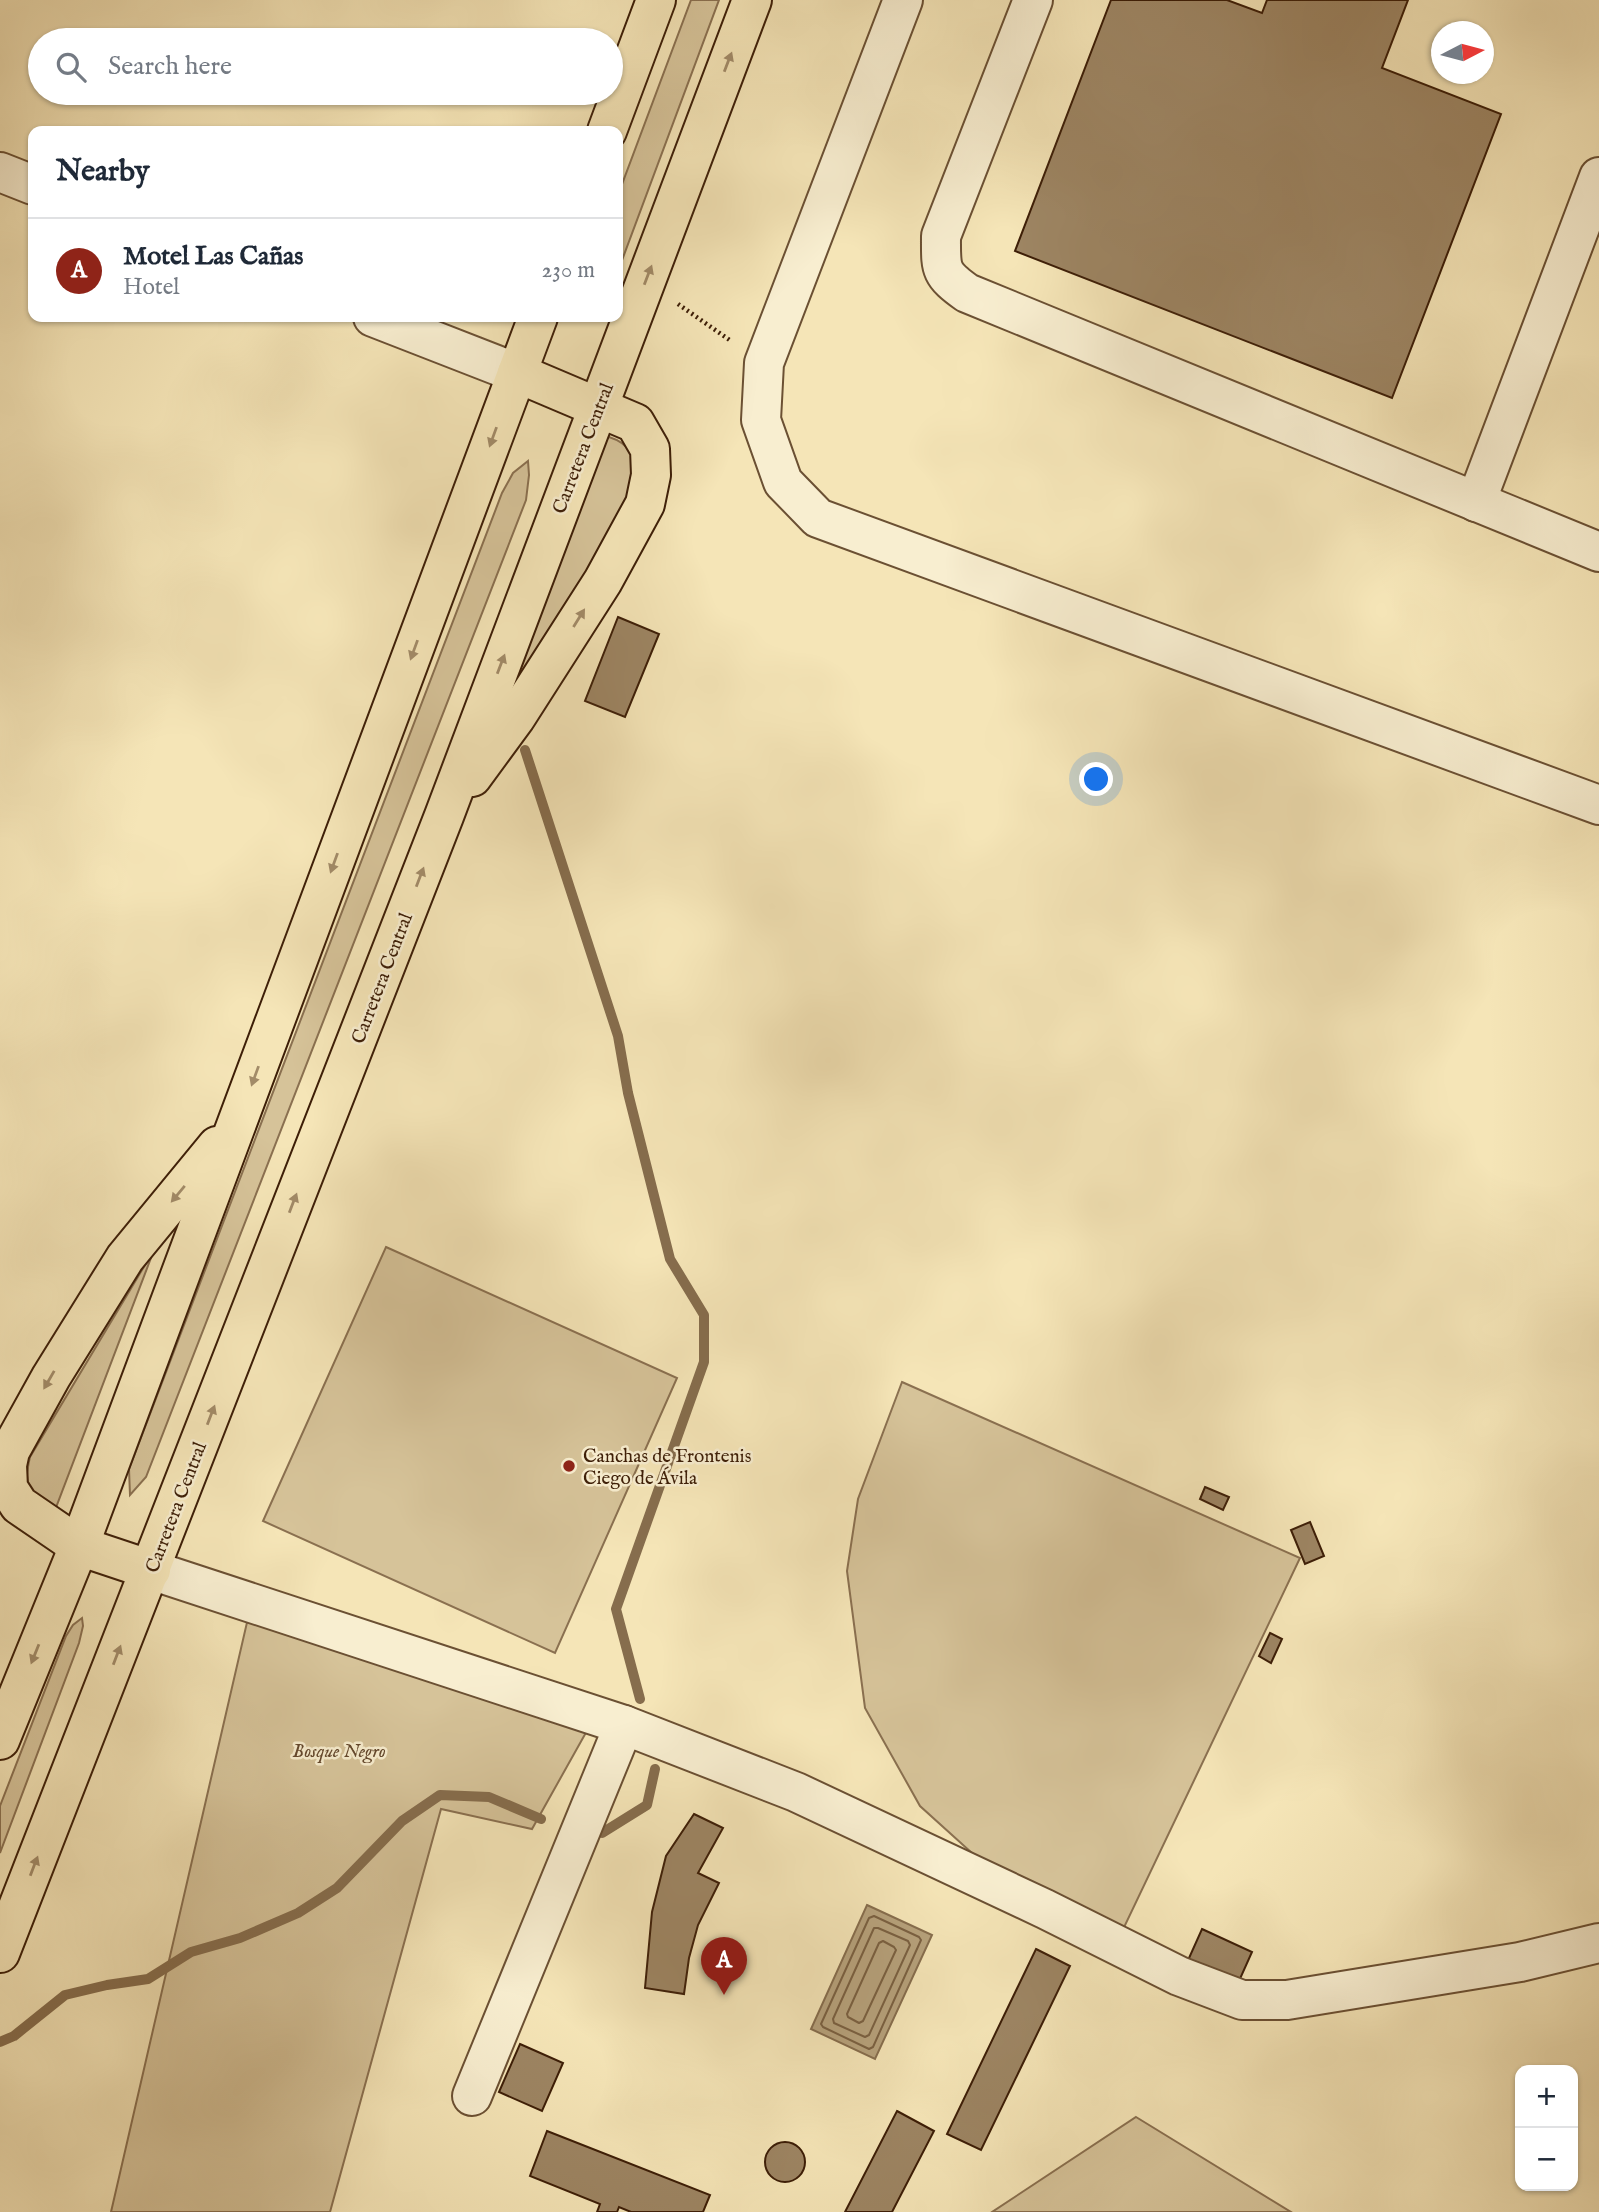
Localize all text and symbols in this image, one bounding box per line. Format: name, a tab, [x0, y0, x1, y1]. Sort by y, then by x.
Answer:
north arrow	[1431, 21, 1494, 84]
search box	[28, 28, 623, 105]
icon: search	[52, 48, 90, 86]
text: Search here	[108, 50, 232, 83]
one-way arrow	[723, 52, 734, 73]
text: Nearby	[56, 153, 149, 191]
text: Motel Las Cañas	[123, 240, 303, 273]
text: A	[71, 256, 87, 285]
text: 230 m	[542, 256, 595, 285]
one-way arrow	[642, 264, 653, 285]
text: Hotel	[123, 273, 180, 302]
street label: Carretera Central	[548, 379, 620, 518]
one-way arrow	[487, 426, 498, 447]
one-way arrow	[573, 608, 586, 628]
one-way arrow	[408, 639, 419, 660]
one-way arrow	[496, 654, 507, 675]
your location	[1079, 762, 1113, 796]
one-way arrow	[328, 852, 339, 873]
one-way arrow	[415, 866, 426, 887]
street label: Carretera Central	[347, 909, 419, 1048]
one-way arrow	[249, 1065, 260, 1086]
one-way arrow	[171, 1185, 186, 1202]
one-way arrow	[288, 1193, 299, 1214]
one-way arrow	[43, 1371, 55, 1390]
one-way arrow	[205, 1405, 216, 1426]
street label: Carretera Central	[141, 1438, 213, 1577]
place label: Canchas de Frontenis Ciego de Ávila	[583, 1445, 751, 1491]
marker: Canchas de Frontenis Ciego de Ávila	[561, 1458, 577, 1474]
one-way arrow	[29, 1644, 40, 1665]
one-way arrow	[112, 1644, 123, 1665]
park label: Bosque Negro	[292, 1740, 386, 1764]
one-way arrow	[28, 1856, 39, 1877]
pin: A	[701, 1937, 747, 1995]
map controls	[1515, 2065, 1578, 2191]
button: +	[1515, 2065, 1578, 2128]
button: −	[1515, 2128, 1578, 2191]

